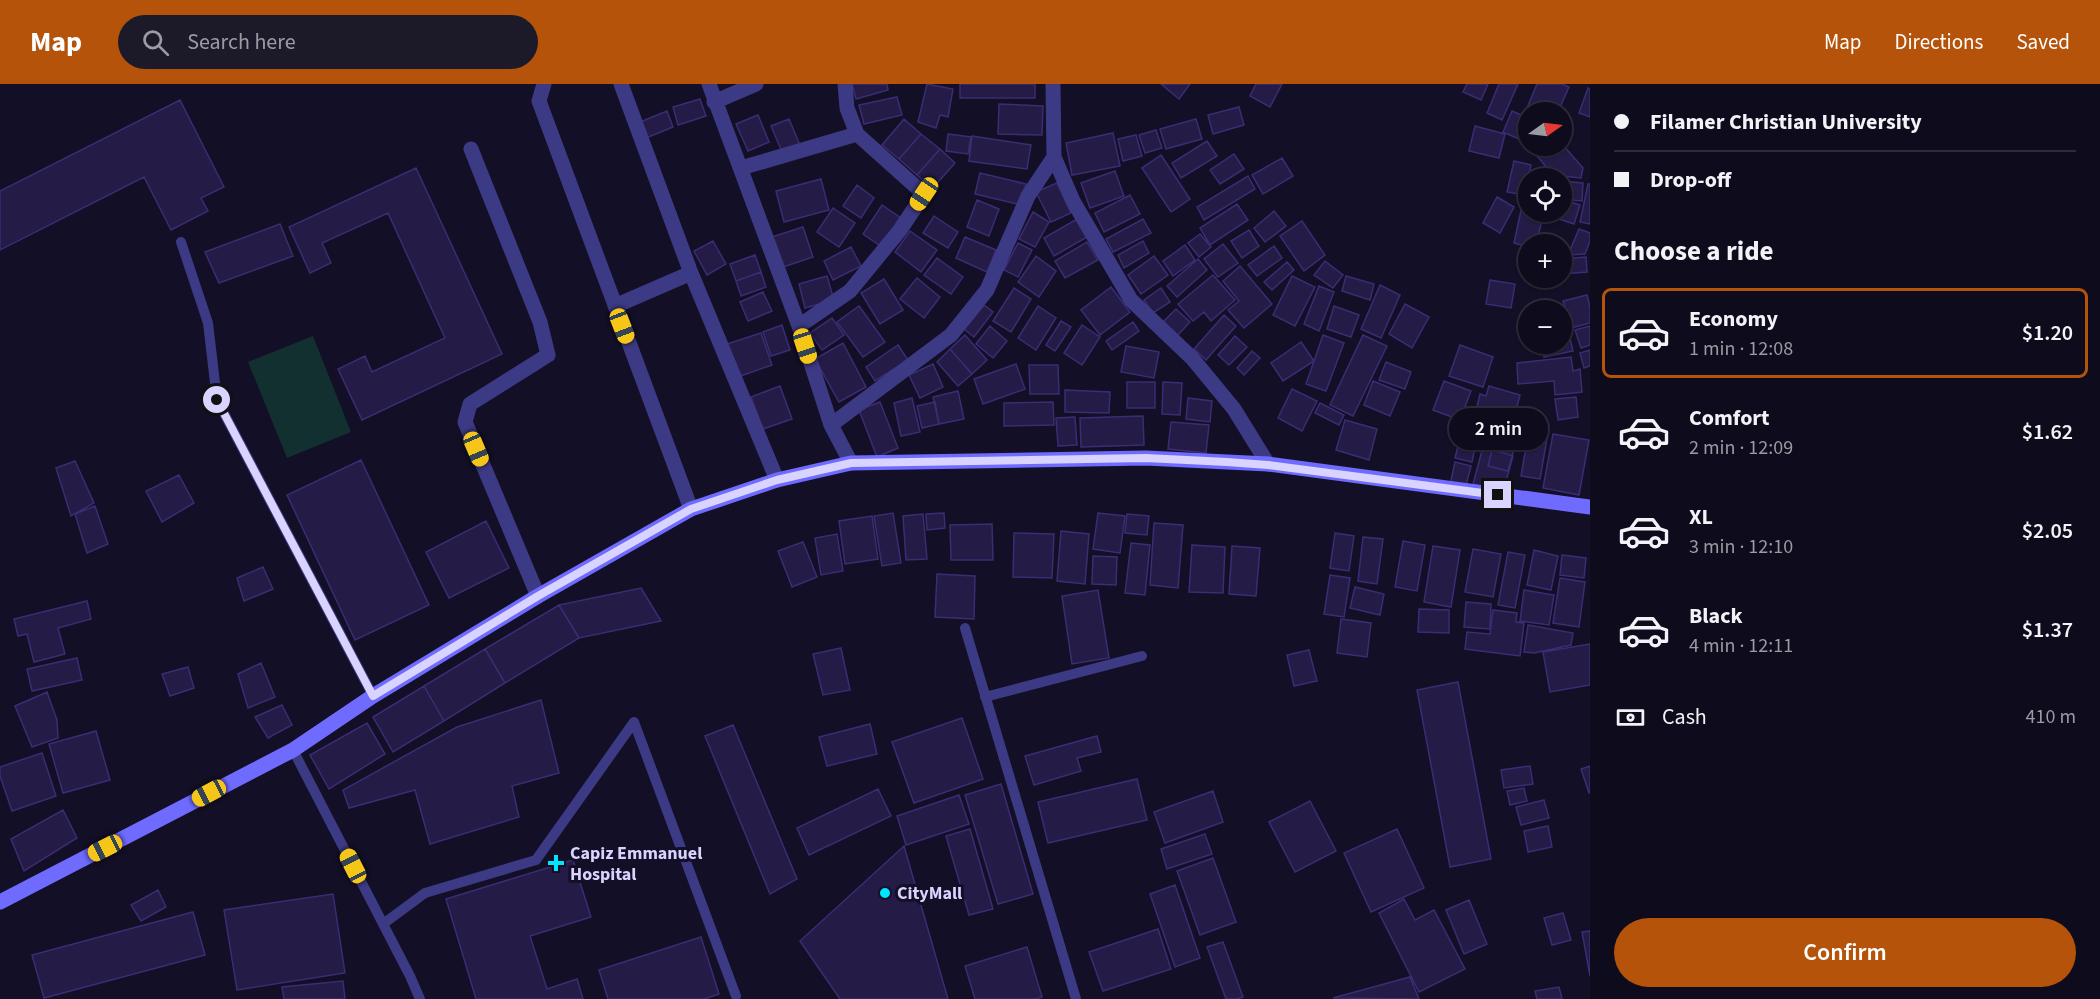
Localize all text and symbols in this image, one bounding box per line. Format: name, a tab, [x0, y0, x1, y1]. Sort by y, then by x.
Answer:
search box	[118, 15, 538, 69]
text: Map	[30, 22, 82, 62]
icon: search	[139, 26, 172, 59]
text: Search here	[187, 26, 296, 58]
text: Map	[1824, 27, 1862, 57]
text: Directions	[1895, 27, 1983, 57]
text: Saved	[2016, 27, 2070, 57]
north arrow	[1518, 102, 1572, 156]
map controls	[1518, 102, 1572, 354]
text: Filamer Christian University	[1650, 106, 1922, 138]
text: Drop-off	[1650, 164, 1731, 196]
button: locate	[1518, 168, 1572, 222]
car	[906, 174, 942, 214]
text: Choose a ride	[1614, 232, 1774, 271]
button: +	[1518, 234, 1572, 288]
button: −	[1518, 300, 1572, 354]
text: Economy	[1689, 303, 1778, 335]
car	[607, 306, 637, 346]
icon: car	[1617, 306, 1671, 360]
text: $1.20	[2022, 317, 2073, 349]
car	[791, 326, 819, 366]
text: 1 min · 12:08	[1689, 335, 1793, 363]
route start	[203, 386, 230, 413]
text: Comfort	[1689, 402, 1770, 434]
icon: car	[1617, 405, 1671, 459]
callout: 2 min	[1448, 408, 1547, 450]
text: 2 min	[1475, 415, 1522, 443]
text: $1.62	[2022, 416, 2073, 448]
car	[461, 429, 491, 469]
text: 2 min · 12:09	[1689, 434, 1793, 462]
route end	[1484, 481, 1511, 508]
text: XL	[1689, 501, 1713, 533]
icon: car	[1617, 504, 1671, 558]
text: $2.05	[2022, 515, 2073, 547]
text: 3 min · 12:10	[1689, 533, 1793, 561]
text: Black	[1689, 600, 1743, 632]
icon: car	[1617, 603, 1671, 657]
text: $1.37	[2022, 614, 2073, 646]
text: 4 min · 12:11	[1689, 632, 1793, 660]
icon: cash	[1614, 701, 1647, 734]
text: Cash	[1662, 701, 1707, 733]
text: 410 m	[2026, 703, 2076, 731]
car	[189, 777, 229, 809]
car	[85, 832, 125, 864]
place label: Capiz Emmanuel Hospital	[570, 841, 702, 887]
car	[337, 846, 369, 886]
marker: Capiz Emmanuel Hospital	[547, 854, 565, 872]
place label: CityMall	[897, 881, 962, 906]
marker: CityMall	[878, 886, 892, 900]
button: Confirm	[1614, 918, 2076, 987]

